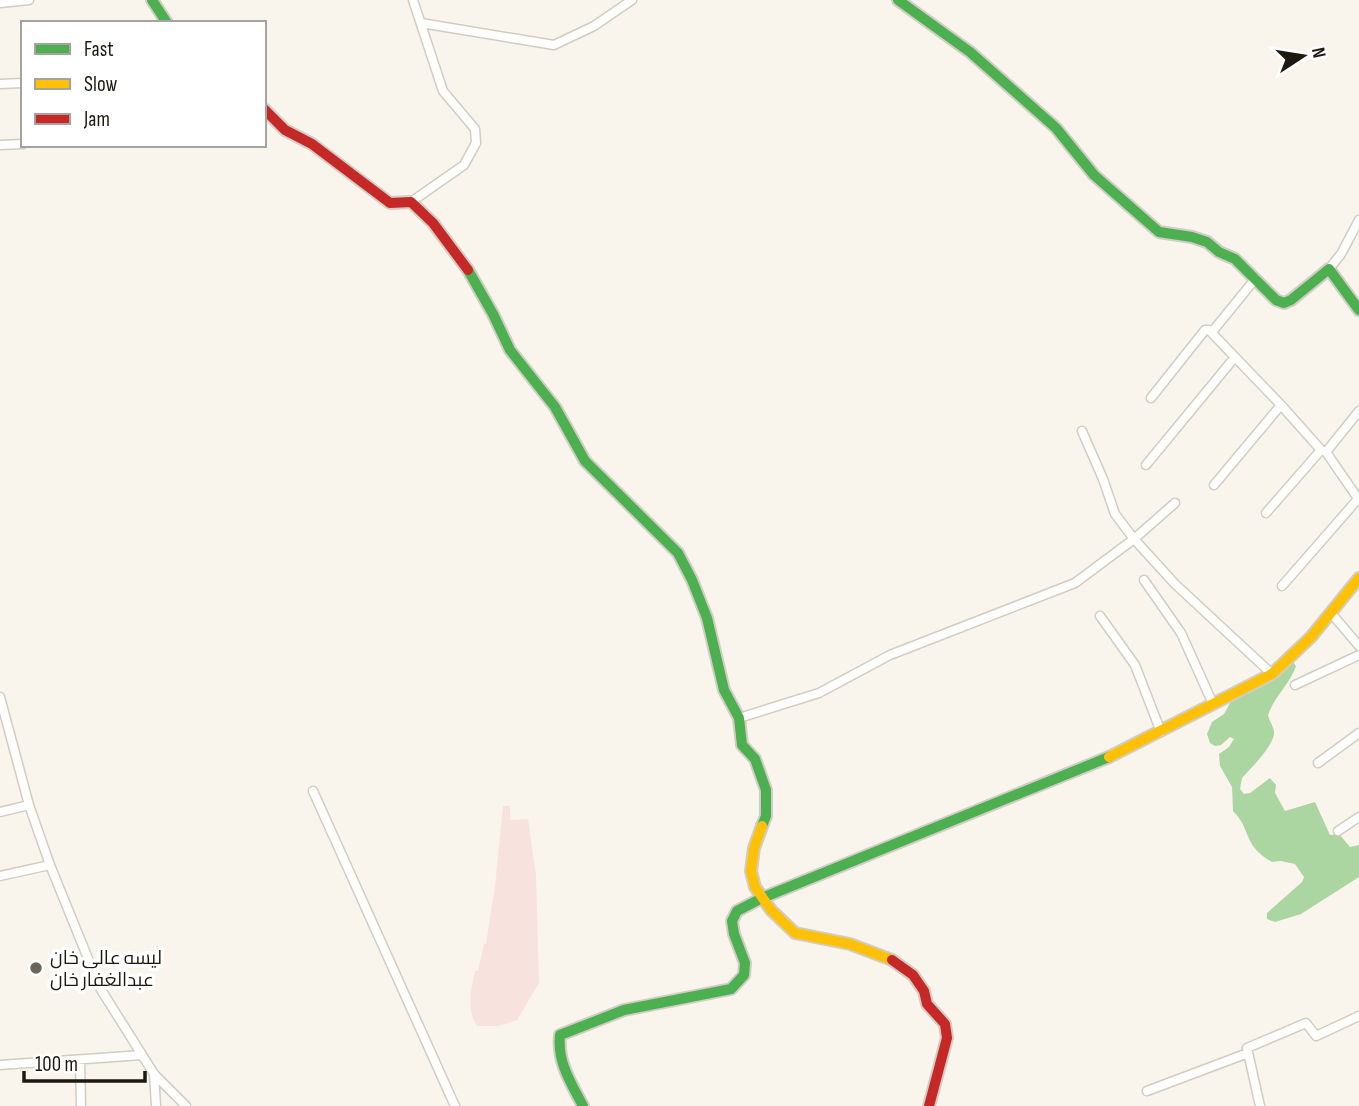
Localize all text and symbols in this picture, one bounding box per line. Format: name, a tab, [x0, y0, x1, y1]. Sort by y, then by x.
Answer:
legend	[21, 21, 266, 147]
north arrow	[1268, 21, 1338, 91]
text: Fast	[84, 37, 114, 62]
text: N	[1306, 45, 1330, 60]
text: Slow	[84, 72, 118, 97]
text: Jam	[83, 107, 110, 132]
place label: لیسه عالی خان عبدالغفار خان	[50, 947, 162, 992]
marker: لیسه عالی خان عبدالغفار خان	[28, 960, 44, 976]
scale bar	[24, 1040, 145, 1084]
text: 100 m	[35, 1052, 78, 1077]

